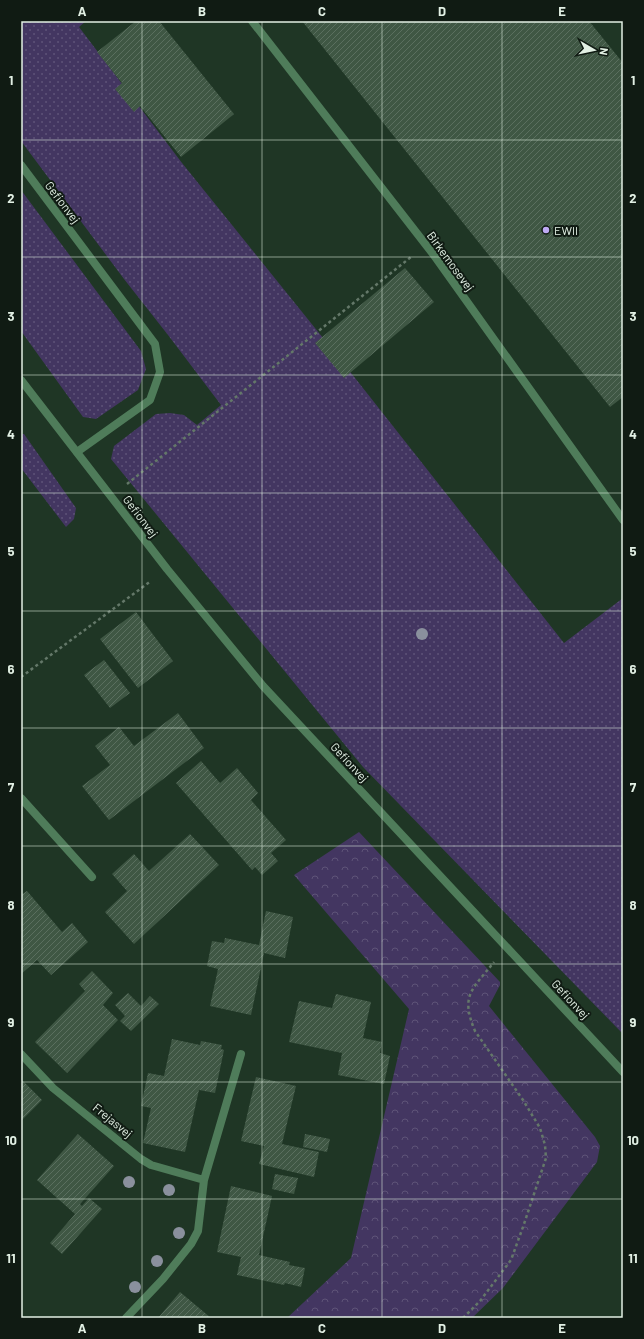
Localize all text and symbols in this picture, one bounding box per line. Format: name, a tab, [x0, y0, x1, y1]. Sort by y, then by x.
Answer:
text: A	[78, 3, 87, 19]
text: B	[198, 3, 206, 19]
text: C	[318, 3, 326, 19]
text: D	[438, 3, 446, 19]
text: E	[558, 3, 566, 19]
north arrow	[574, 30, 614, 70]
text: N	[597, 47, 611, 56]
text: 1	[9, 72, 13, 88]
text: 1	[631, 72, 635, 88]
street label: Gefionvej	[43, 178, 83, 226]
text: 2	[7, 190, 15, 206]
text: 2	[629, 190, 637, 206]
place label: EWII	[554, 223, 578, 237]
marker: EWII	[541, 225, 551, 235]
street label: Birkemosevej	[425, 228, 477, 294]
text: 3	[7, 308, 15, 324]
text: 3	[629, 308, 637, 324]
text: 4	[7, 426, 15, 442]
text: 4	[629, 426, 637, 442]
street label: Gefionvej	[121, 492, 161, 540]
text: 5	[7, 543, 15, 559]
text: 5	[629, 543, 637, 559]
text: 6	[8, 661, 15, 677]
text: 6	[630, 661, 637, 677]
street label: Gefionvej	[328, 739, 372, 785]
text: 7	[8, 779, 15, 795]
text: 7	[630, 779, 637, 795]
text: 8	[7, 897, 15, 913]
text: 8	[629, 897, 637, 913]
street label: Gefionvej	[549, 976, 593, 1022]
text: 9	[8, 1014, 15, 1030]
text: 9	[630, 1014, 637, 1030]
street label: Frejasvej	[90, 1100, 136, 1140]
text: 10	[5, 1132, 17, 1148]
text: 10	[627, 1132, 639, 1148]
text: 11	[6, 1250, 16, 1266]
text: 11	[628, 1250, 638, 1266]
text: A	[78, 1320, 87, 1336]
text: B	[198, 1320, 206, 1336]
text: C	[318, 1320, 326, 1336]
text: D	[438, 1320, 446, 1336]
text: E	[558, 1320, 566, 1336]

